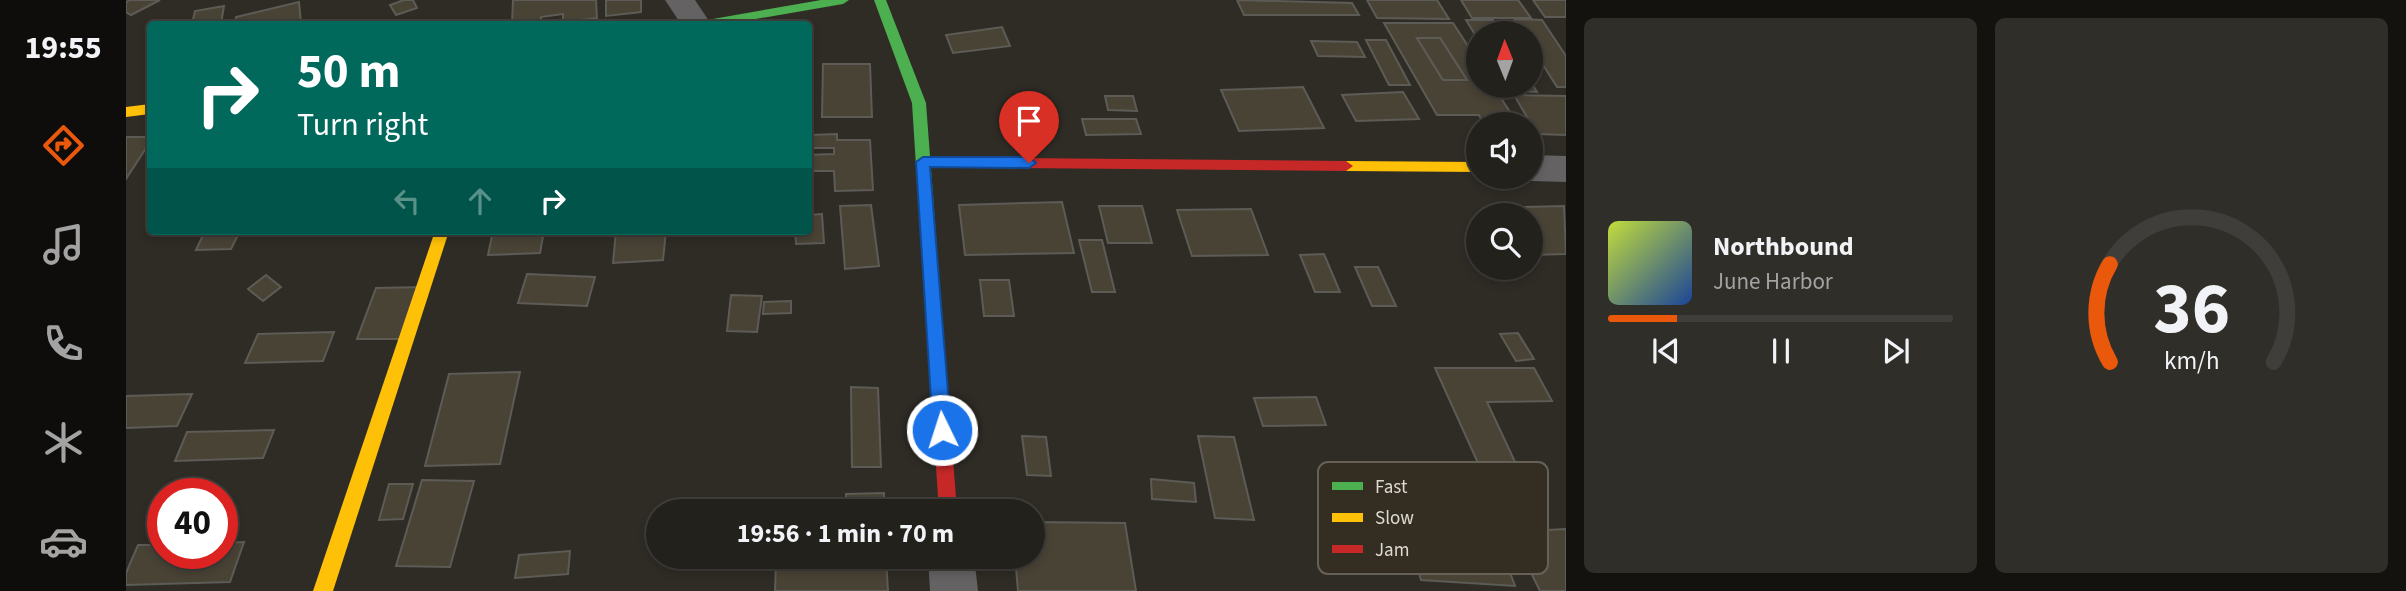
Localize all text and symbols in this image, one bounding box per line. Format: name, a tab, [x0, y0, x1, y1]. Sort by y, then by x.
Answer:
north arrow	[1466, 21, 1544, 98]
map controls	[1466, 21, 1543, 280]
text: 19:55	[24, 25, 102, 71]
text: 50 m	[297, 37, 401, 107]
icon: right	[182, 49, 273, 140]
pin	[999, 91, 1059, 163]
text: Turn right	[297, 102, 428, 148]
icon: arrive	[1010, 102, 1048, 140]
button: sound	[1466, 112, 1543, 189]
icon: directions	[39, 121, 88, 170]
icon: left	[388, 182, 426, 220]
icon: ahead	[461, 182, 499, 220]
icon: right	[534, 182, 572, 220]
button: search	[1466, 203, 1543, 280]
icon: music	[39, 220, 88, 269]
text: Northbound	[1713, 228, 1854, 265]
text: 36	[2153, 257, 2230, 361]
text: June Harbor	[1713, 265, 1833, 298]
icon: phone	[39, 319, 88, 368]
icon: previous	[1647, 332, 1685, 370]
icon: pause	[1762, 332, 1800, 370]
icon: next	[1877, 332, 1915, 370]
text: km/h	[2164, 342, 2219, 378]
position arrow	[905, 393, 979, 467]
icon: climate	[39, 418, 88, 467]
legend	[1318, 462, 1548, 574]
text: Fast	[1375, 474, 1408, 501]
speed limit sign: 40	[147, 478, 238, 569]
text: Slow	[1375, 505, 1414, 532]
text: 19:56 · 1 min · 70 m	[737, 515, 954, 552]
icon: car	[39, 517, 88, 566]
text: Jam	[1375, 537, 1409, 564]

